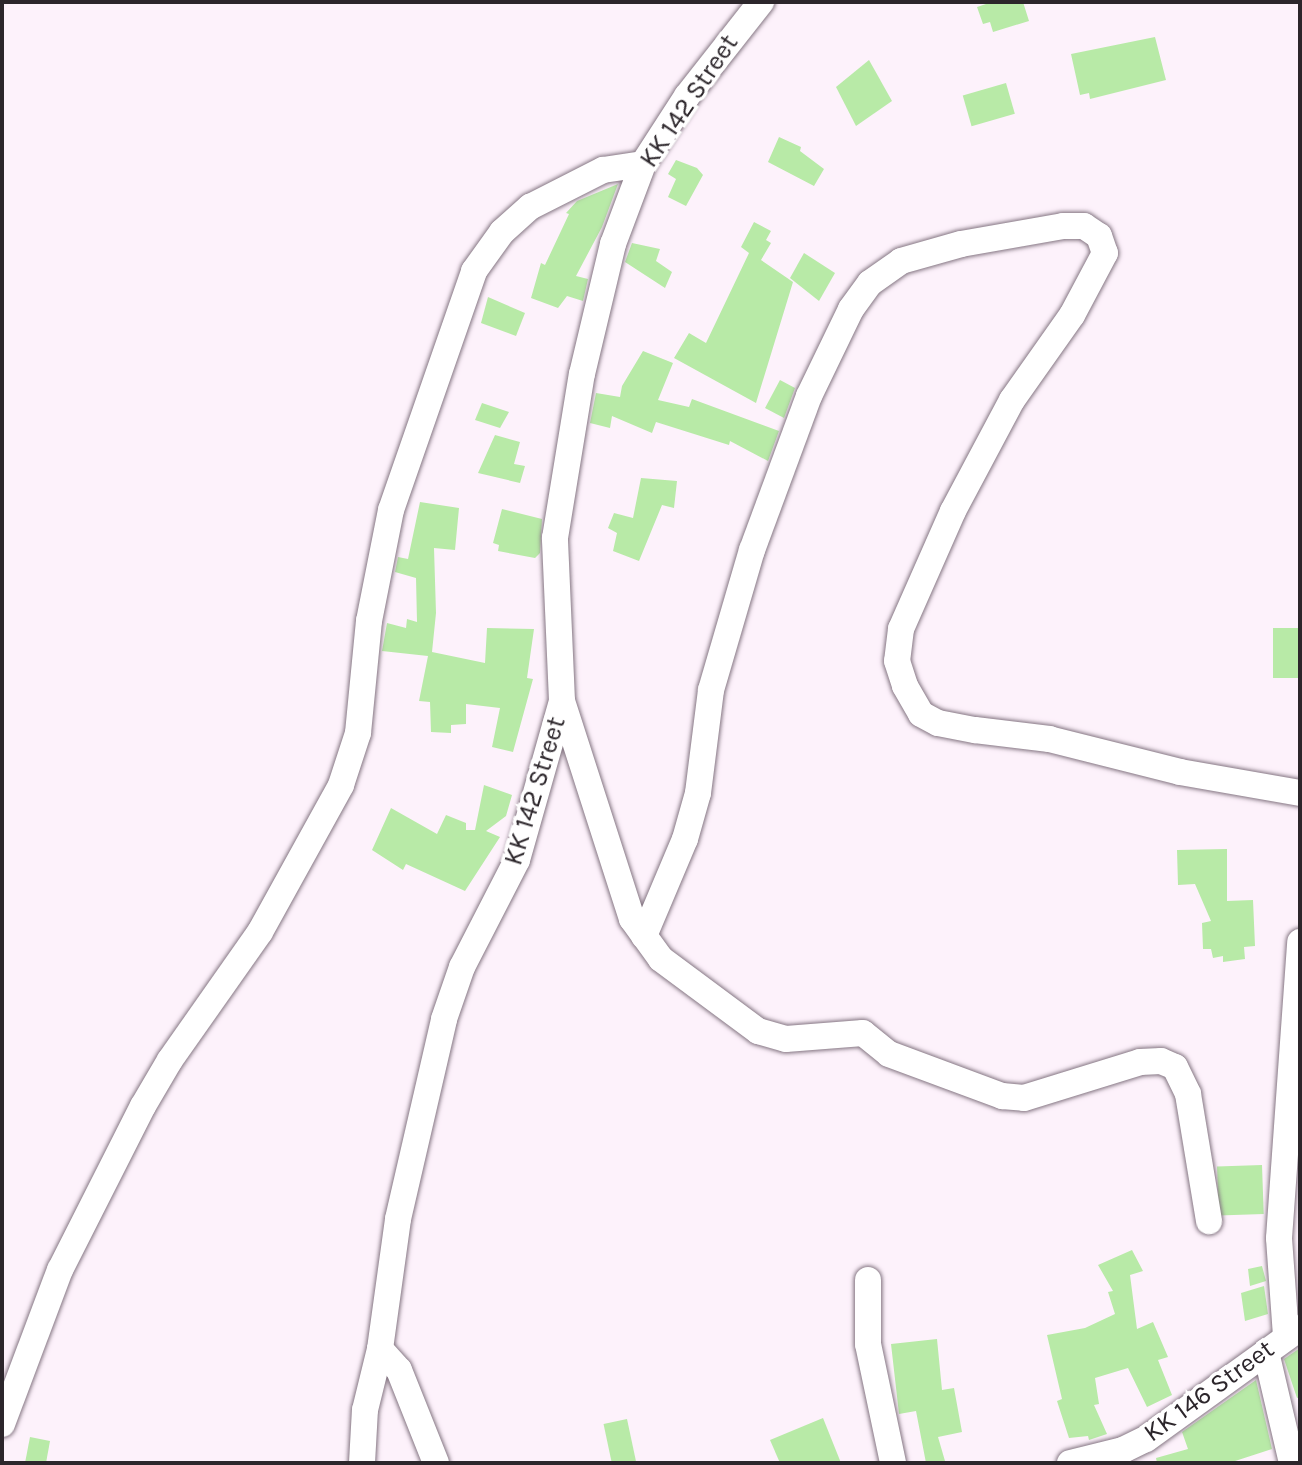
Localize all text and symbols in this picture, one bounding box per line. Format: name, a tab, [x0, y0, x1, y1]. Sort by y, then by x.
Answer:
street label: KK 142 Street	[633, 29, 745, 173]
street label: KK 142 Street	[498, 713, 572, 869]
street label: KK 146 Street	[1138, 1333, 1280, 1449]

